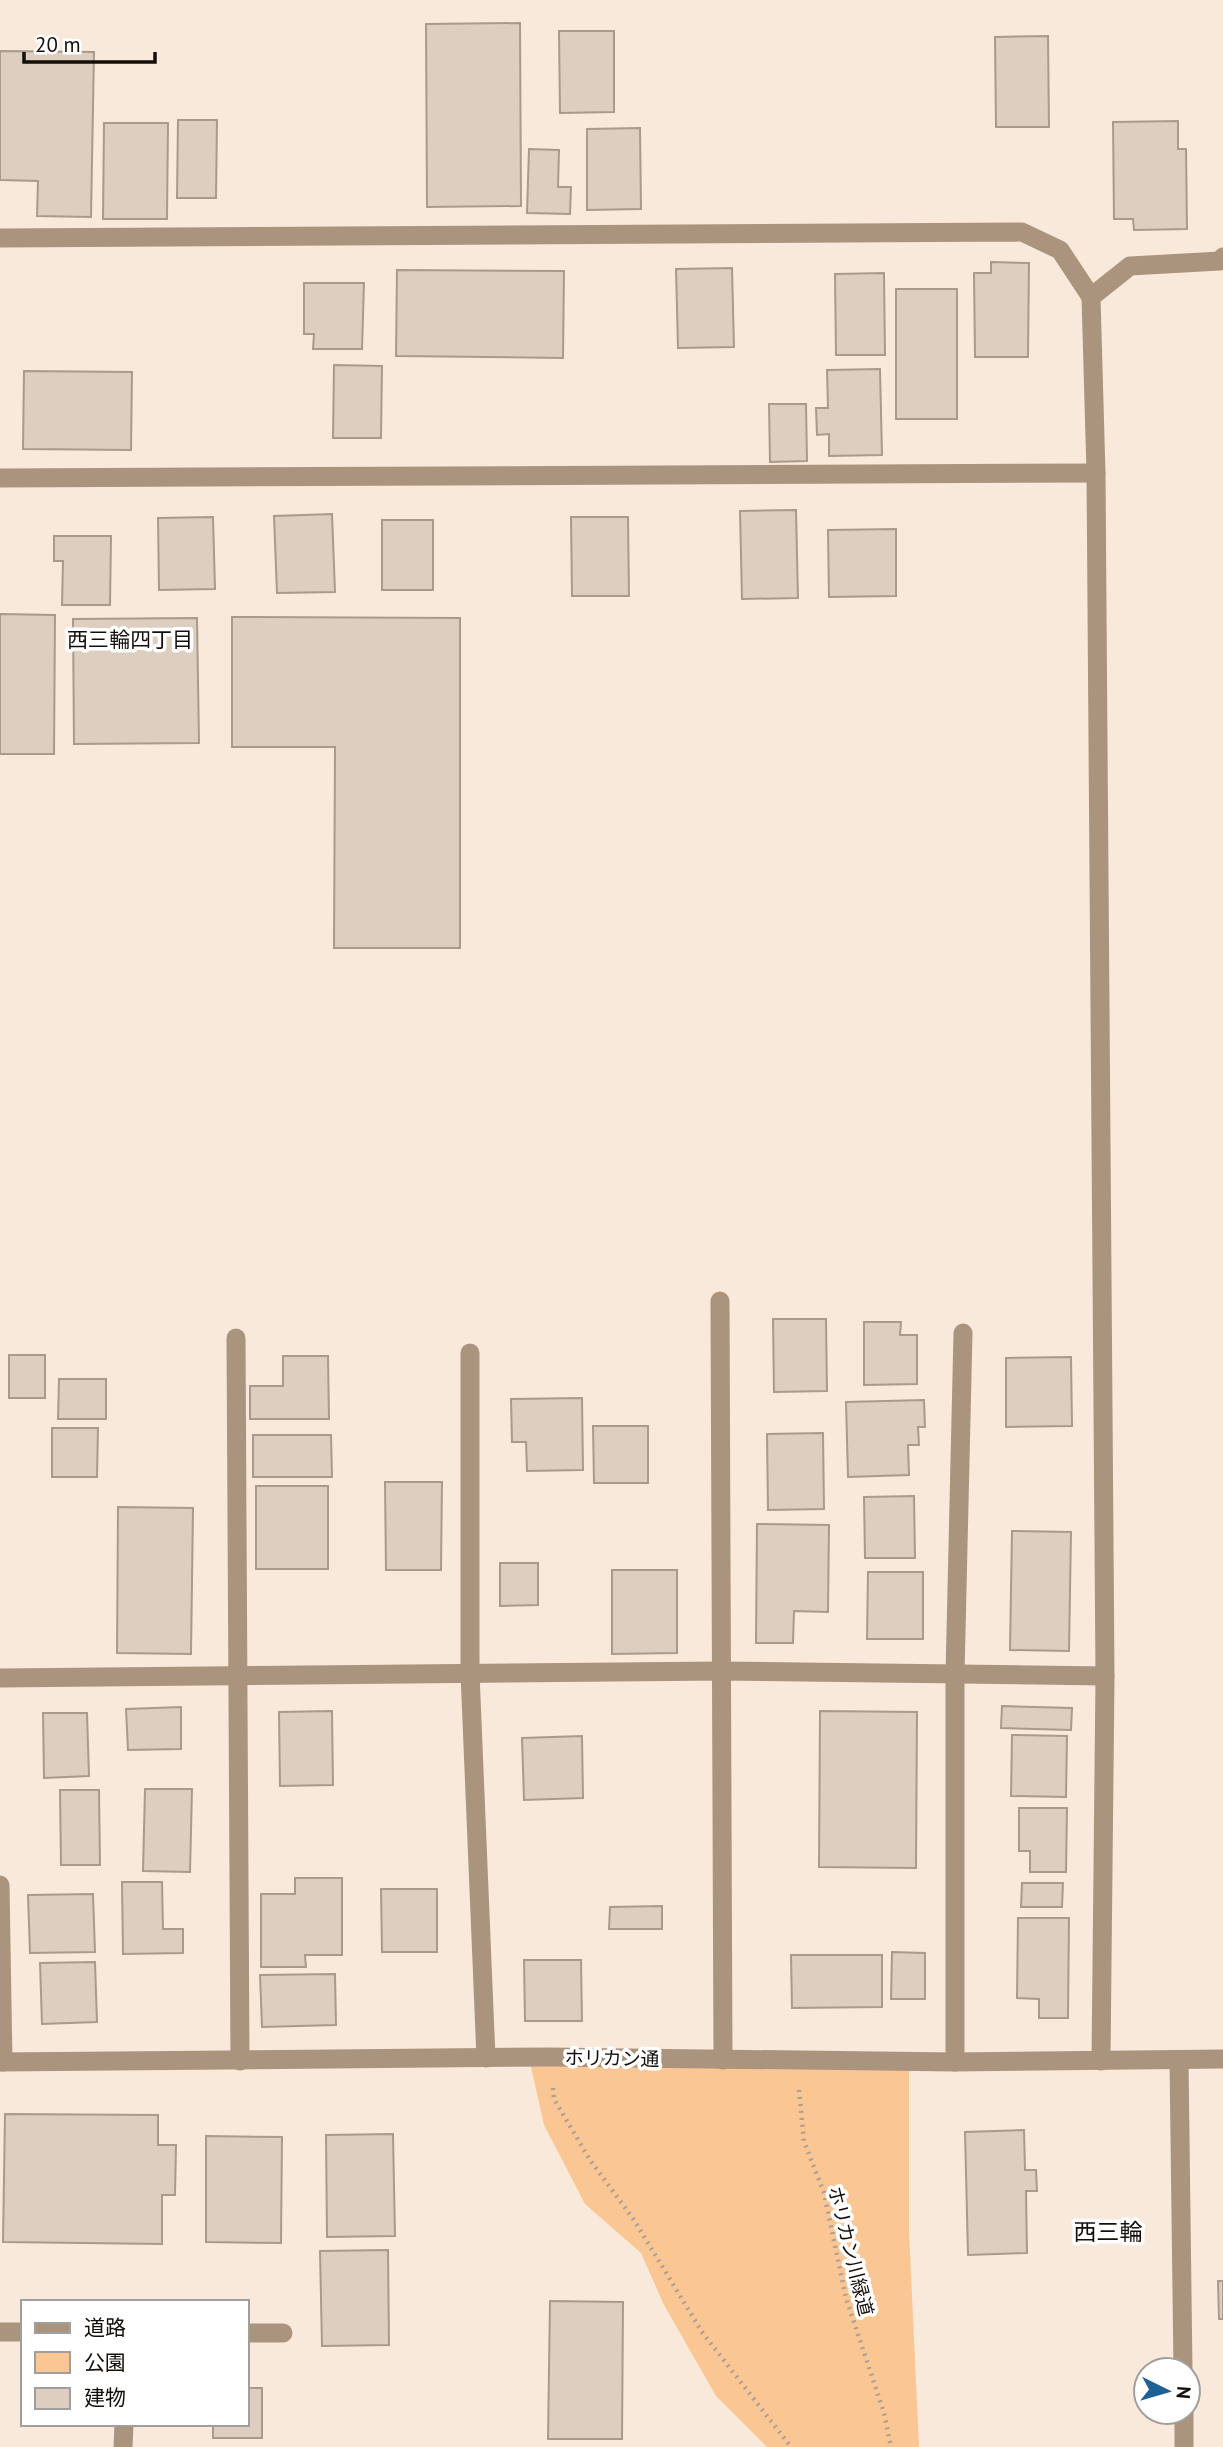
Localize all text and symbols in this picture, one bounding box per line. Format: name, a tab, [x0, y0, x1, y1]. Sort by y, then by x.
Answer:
scale bar	[24, 21, 156, 65]
text: 20 m	[35, 31, 81, 58]
district label: 西三輪四丁目	[67, 626, 193, 653]
street label: ホリカン通	[564, 2045, 660, 2071]
street label: ホリカン川緑道	[823, 2184, 879, 2318]
district label: 西三輪	[1074, 2217, 1143, 2246]
legend	[21, 2300, 248, 2426]
text: 道路	[84, 2314, 126, 2341]
text: 公園	[84, 2349, 126, 2376]
north arrow	[1132, 2356, 1202, 2426]
text: 建物	[84, 2384, 126, 2411]
text: N	[1171, 2385, 1196, 2400]

